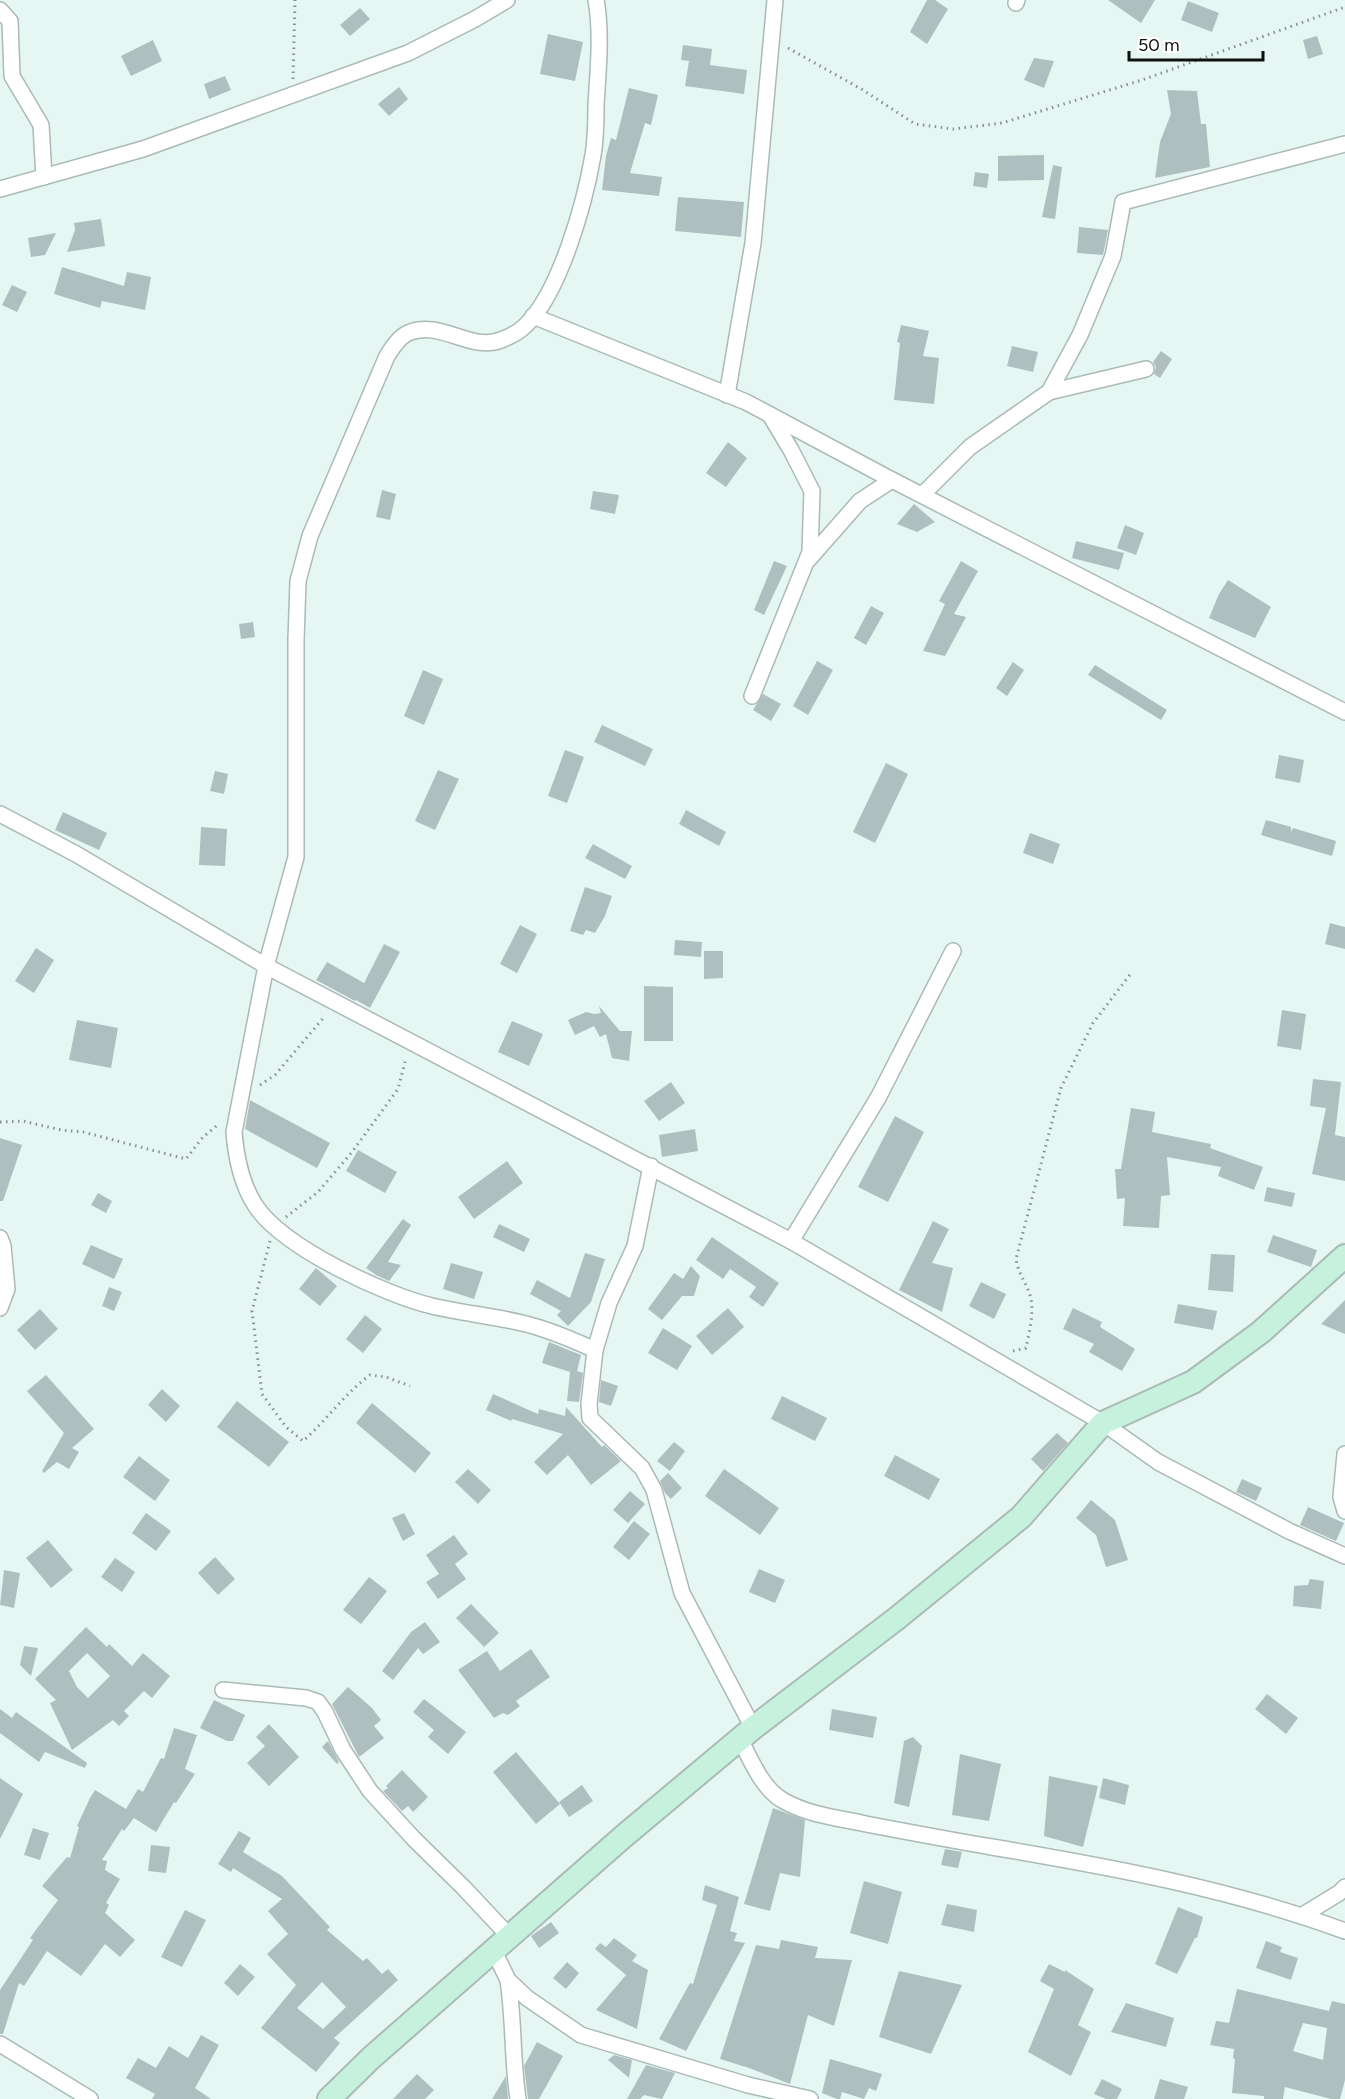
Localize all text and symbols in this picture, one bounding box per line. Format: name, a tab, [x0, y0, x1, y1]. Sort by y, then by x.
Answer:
scale bar	[1129, 24, 1262, 62]
text: 50 m	[1138, 34, 1180, 56]

